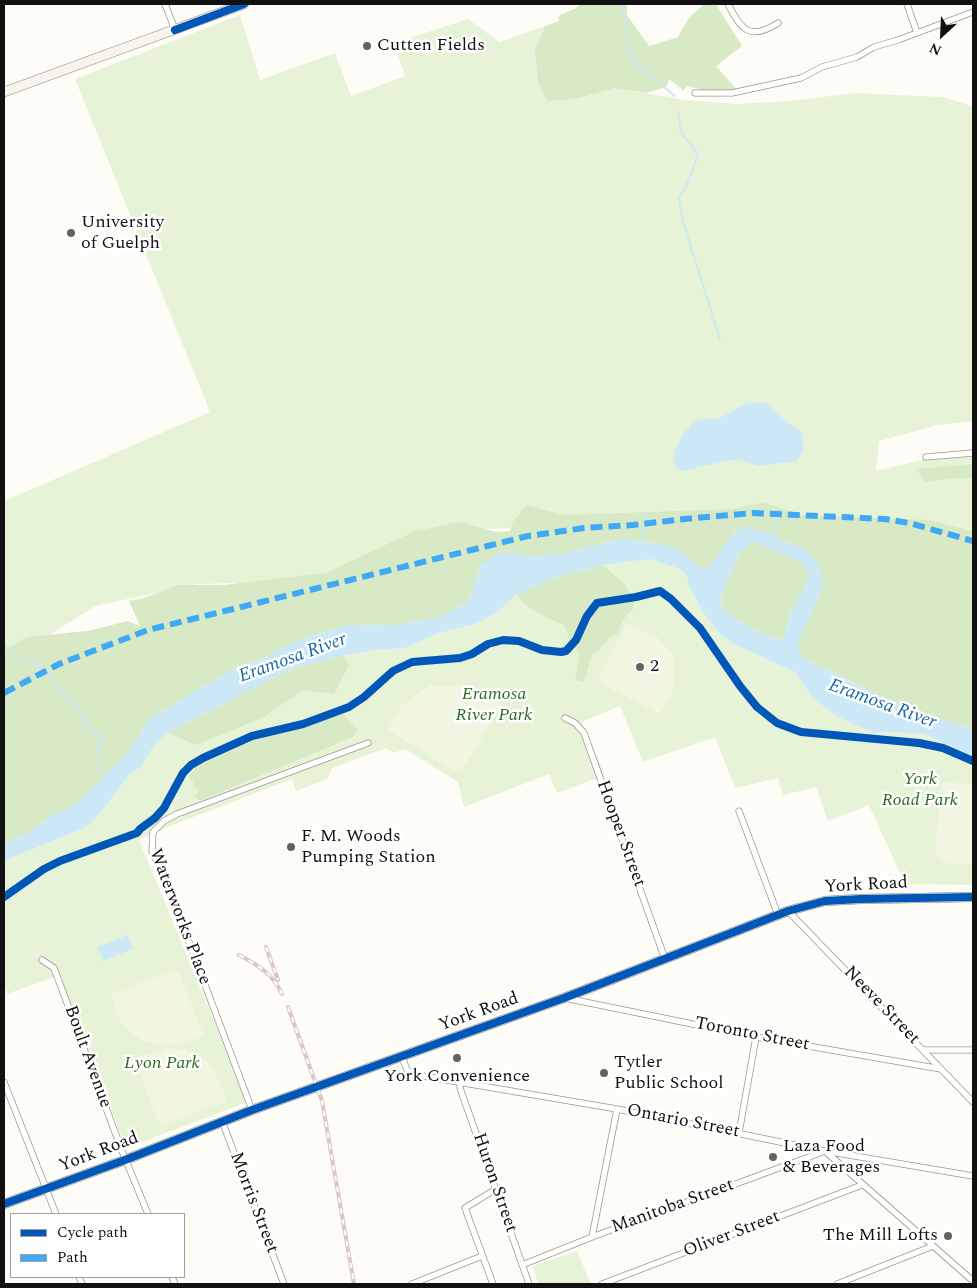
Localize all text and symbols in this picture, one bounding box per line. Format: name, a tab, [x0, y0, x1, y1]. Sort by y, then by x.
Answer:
north arrow	[917, 10, 967, 60]
place label: Cutten Fields	[377, 35, 485, 57]
text: N	[926, 37, 945, 61]
marker: Cutten Fields	[361, 40, 373, 52]
place label: University of Guelph	[81, 212, 164, 254]
marker: University of Guelph	[65, 227, 77, 239]
water label: Eramosa River	[236, 629, 350, 689]
place label: 2	[650, 656, 659, 678]
marker: 2	[634, 661, 646, 673]
water label: Eramosa River	[825, 675, 939, 735]
park label: Eramosa River Park	[456, 684, 532, 726]
park label: York Road Park	[882, 769, 958, 812]
street label: Hooper Street	[591, 778, 649, 890]
place label: F. M. Woods Pumping Station	[301, 826, 436, 869]
marker: F. M. Woods Pumping Station	[285, 841, 297, 853]
street label: Waterworks Place	[143, 846, 215, 988]
street label: York Road	[824, 873, 908, 899]
street label: Neeve Street	[838, 962, 924, 1050]
street label: York Road	[436, 989, 522, 1037]
street label: Boult Avenue	[58, 1003, 116, 1111]
street label: Toronto Street	[693, 1013, 811, 1057]
marker: York Convenience	[451, 1052, 463, 1064]
place label: Tytler Public School	[614, 1052, 724, 1094]
park label: Lyon Park	[124, 1053, 200, 1075]
place label: York Convenience	[384, 1066, 530, 1088]
marker: Tytler Public School	[598, 1067, 610, 1079]
street label: Ontario Street	[625, 1100, 741, 1144]
street label: York Road	[56, 1128, 142, 1178]
street label: Huron Street	[467, 1130, 521, 1236]
place label: Laza Food & Beverages	[783, 1136, 880, 1178]
street label: Morris Street	[224, 1149, 282, 1257]
marker: Laza Food & Beverages	[767, 1151, 779, 1163]
street label: Manitoba Street	[609, 1175, 737, 1239]
street label: Oliver Street	[681, 1207, 783, 1263]
legend	[10, 1213, 185, 1278]
text: Cycle path	[57, 1221, 128, 1244]
place label: The Mill Lofts	[823, 1225, 938, 1247]
marker: The Mill Lofts	[942, 1230, 954, 1242]
text: Path	[57, 1246, 88, 1269]

